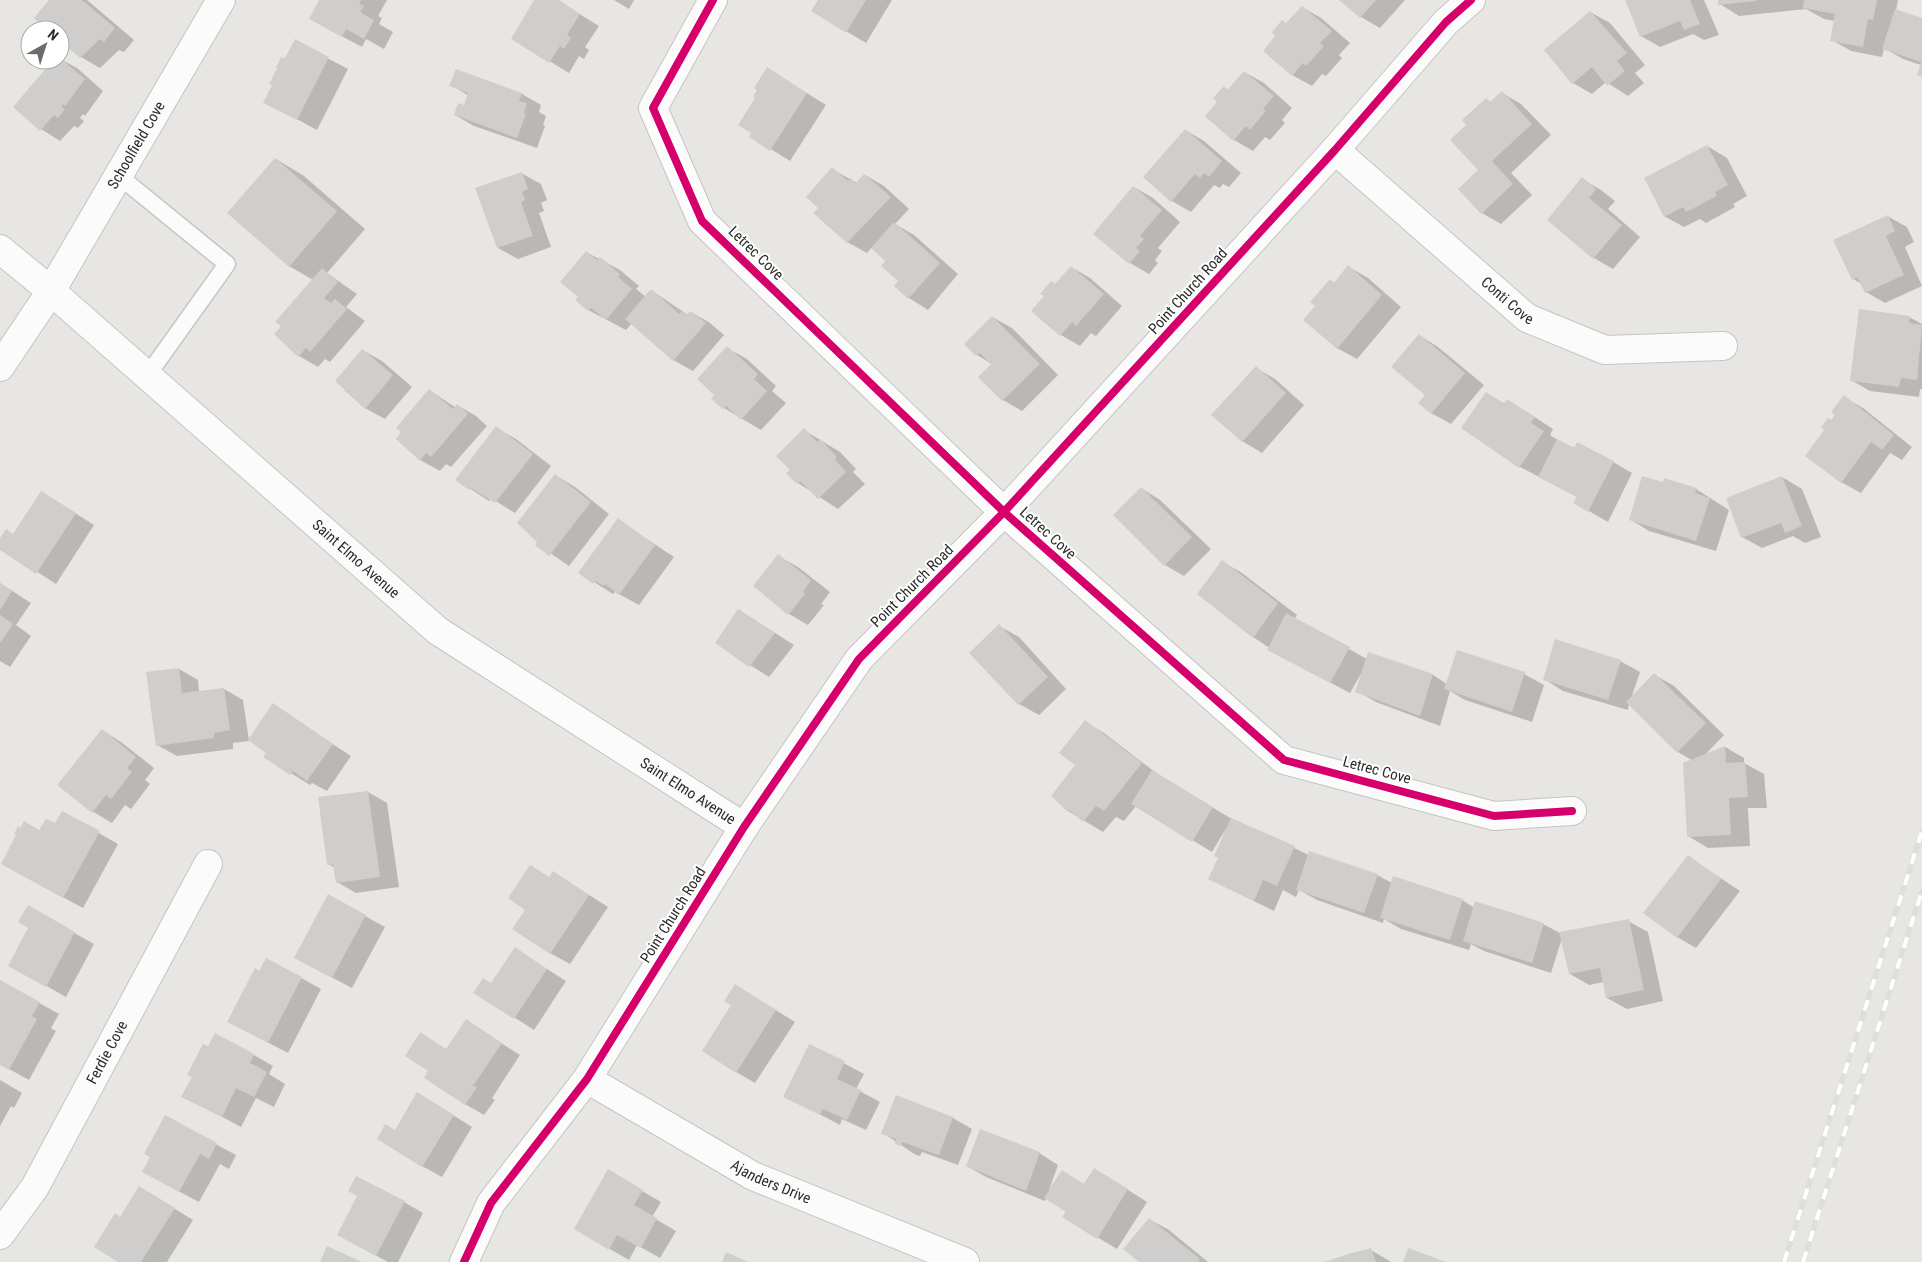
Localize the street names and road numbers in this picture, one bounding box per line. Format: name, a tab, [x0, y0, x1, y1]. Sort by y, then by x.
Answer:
street label: Schoolfield Cove	[104, 98, 169, 192]
street label: Letrec Cove	[725, 222, 787, 284]
street label: Point Church Road	[1145, 244, 1231, 338]
street label: Conti Cove	[1477, 273, 1536, 329]
street label: Letrec Cove	[1016, 503, 1080, 563]
street label: Saint Elmo Avenue	[309, 516, 403, 602]
street label: Point Church Road	[867, 541, 957, 631]
street label: Letrec Cove	[1341, 752, 1413, 788]
street label: Saint Elmo Avenue	[637, 754, 739, 828]
street label: Point Church Road	[636, 864, 710, 966]
street label: Ferdie Cove	[83, 1018, 131, 1087]
street label: Ajanders Drive	[728, 1156, 813, 1208]

